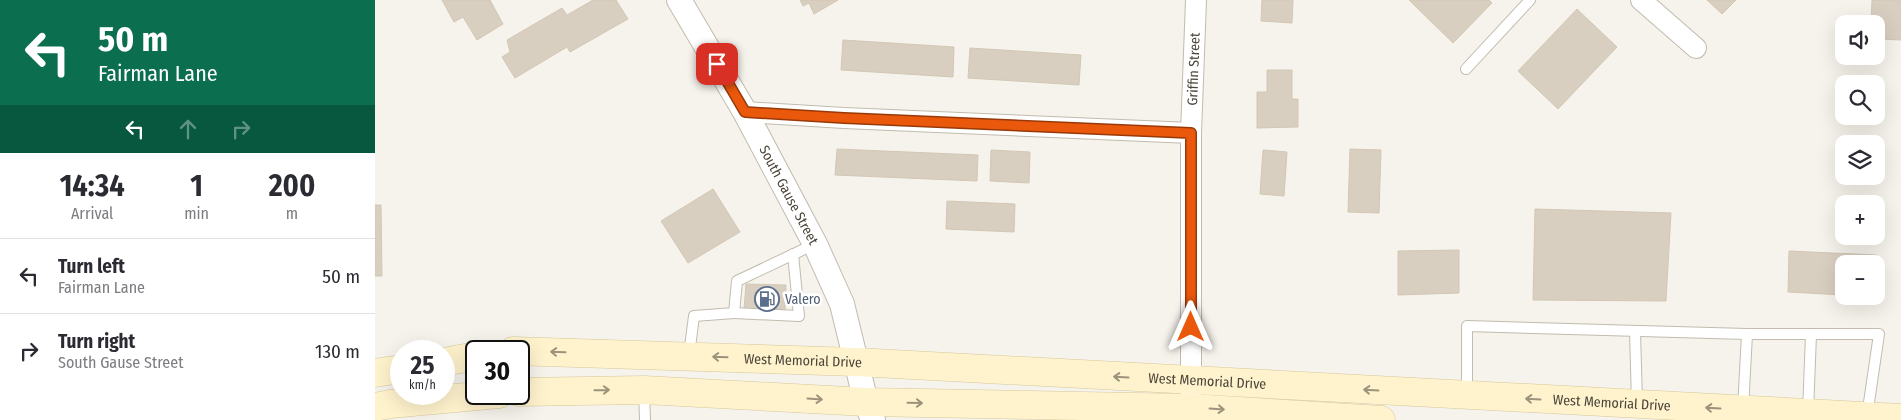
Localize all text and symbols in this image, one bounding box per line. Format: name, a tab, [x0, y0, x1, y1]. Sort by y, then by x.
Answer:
map controls	[1835, 15, 1885, 305]
button: sound	[1835, 15, 1885, 65]
text: 50 m	[98, 18, 168, 60]
icon: left	[15, 20, 80, 85]
street label: Griffin Street	[1184, 32, 1204, 106]
pin	[696, 43, 738, 85]
icon: arrive	[703, 50, 731, 78]
text: Fairman Lane	[98, 60, 218, 87]
button: search	[1835, 75, 1885, 125]
icon: left	[121, 115, 149, 143]
icon: ahead	[174, 115, 202, 143]
icon: right	[227, 115, 255, 143]
button: layers	[1835, 135, 1885, 185]
street label: South Gause Street	[755, 143, 822, 248]
text: 14:34	[60, 168, 125, 204]
text: 1	[190, 168, 203, 204]
text: 200	[269, 168, 315, 204]
button: +	[1835, 195, 1885, 245]
text: Arrival	[71, 204, 113, 223]
text: min	[184, 204, 209, 223]
text: m	[286, 204, 298, 223]
text: Turn left	[58, 255, 125, 278]
button: −	[1835, 255, 1885, 305]
icon: left	[15, 262, 43, 290]
text: 50 m	[322, 265, 360, 288]
text: Fairman Lane	[58, 278, 145, 297]
fuel station icon: Valero	[754, 286, 780, 312]
place label: Valero	[785, 291, 821, 308]
position arrow	[1164, 300, 1216, 352]
text: Turn right	[58, 330, 135, 353]
icon: right	[15, 337, 43, 365]
text: 130 m	[315, 340, 360, 363]
speed limit sign: 30	[465, 340, 530, 405]
one-way arrow	[550, 347, 566, 357]
street label: West Memorial Drive	[744, 350, 862, 371]
text: 25	[411, 351, 434, 381]
text: South Gause Street	[58, 353, 183, 372]
one-way arrow	[712, 353, 728, 362]
street label: West Memorial Drive	[1148, 370, 1267, 393]
one-way arrow	[1113, 372, 1129, 381]
text: km/h	[409, 378, 436, 392]
one-way arrow	[594, 386, 610, 395]
one-way arrow	[1363, 386, 1379, 395]
street label: West Memorial Drive	[1552, 391, 1671, 415]
one-way arrow	[807, 394, 823, 403]
one-way arrow	[1525, 394, 1541, 403]
one-way arrow	[906, 398, 922, 408]
one-way arrow	[1705, 404, 1721, 413]
one-way arrow	[1209, 405, 1225, 414]

